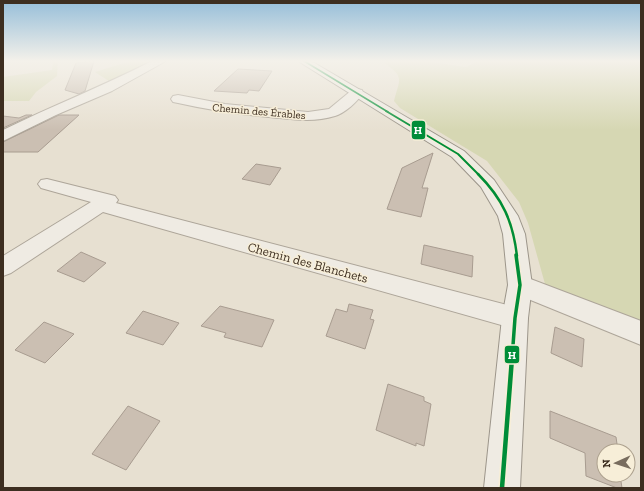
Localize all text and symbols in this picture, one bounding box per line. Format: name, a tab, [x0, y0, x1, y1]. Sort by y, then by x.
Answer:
street label: Chemin des Érables	[212, 101, 306, 122]
line badge: H	[411, 120, 426, 140]
text: H	[414, 124, 422, 137]
street label: Chemin des Blanchets	[246, 239, 370, 286]
line badge: H	[504, 345, 520, 364]
text: H	[508, 349, 516, 362]
north arrow	[596, 443, 636, 483]
text: N	[600, 458, 613, 468]

